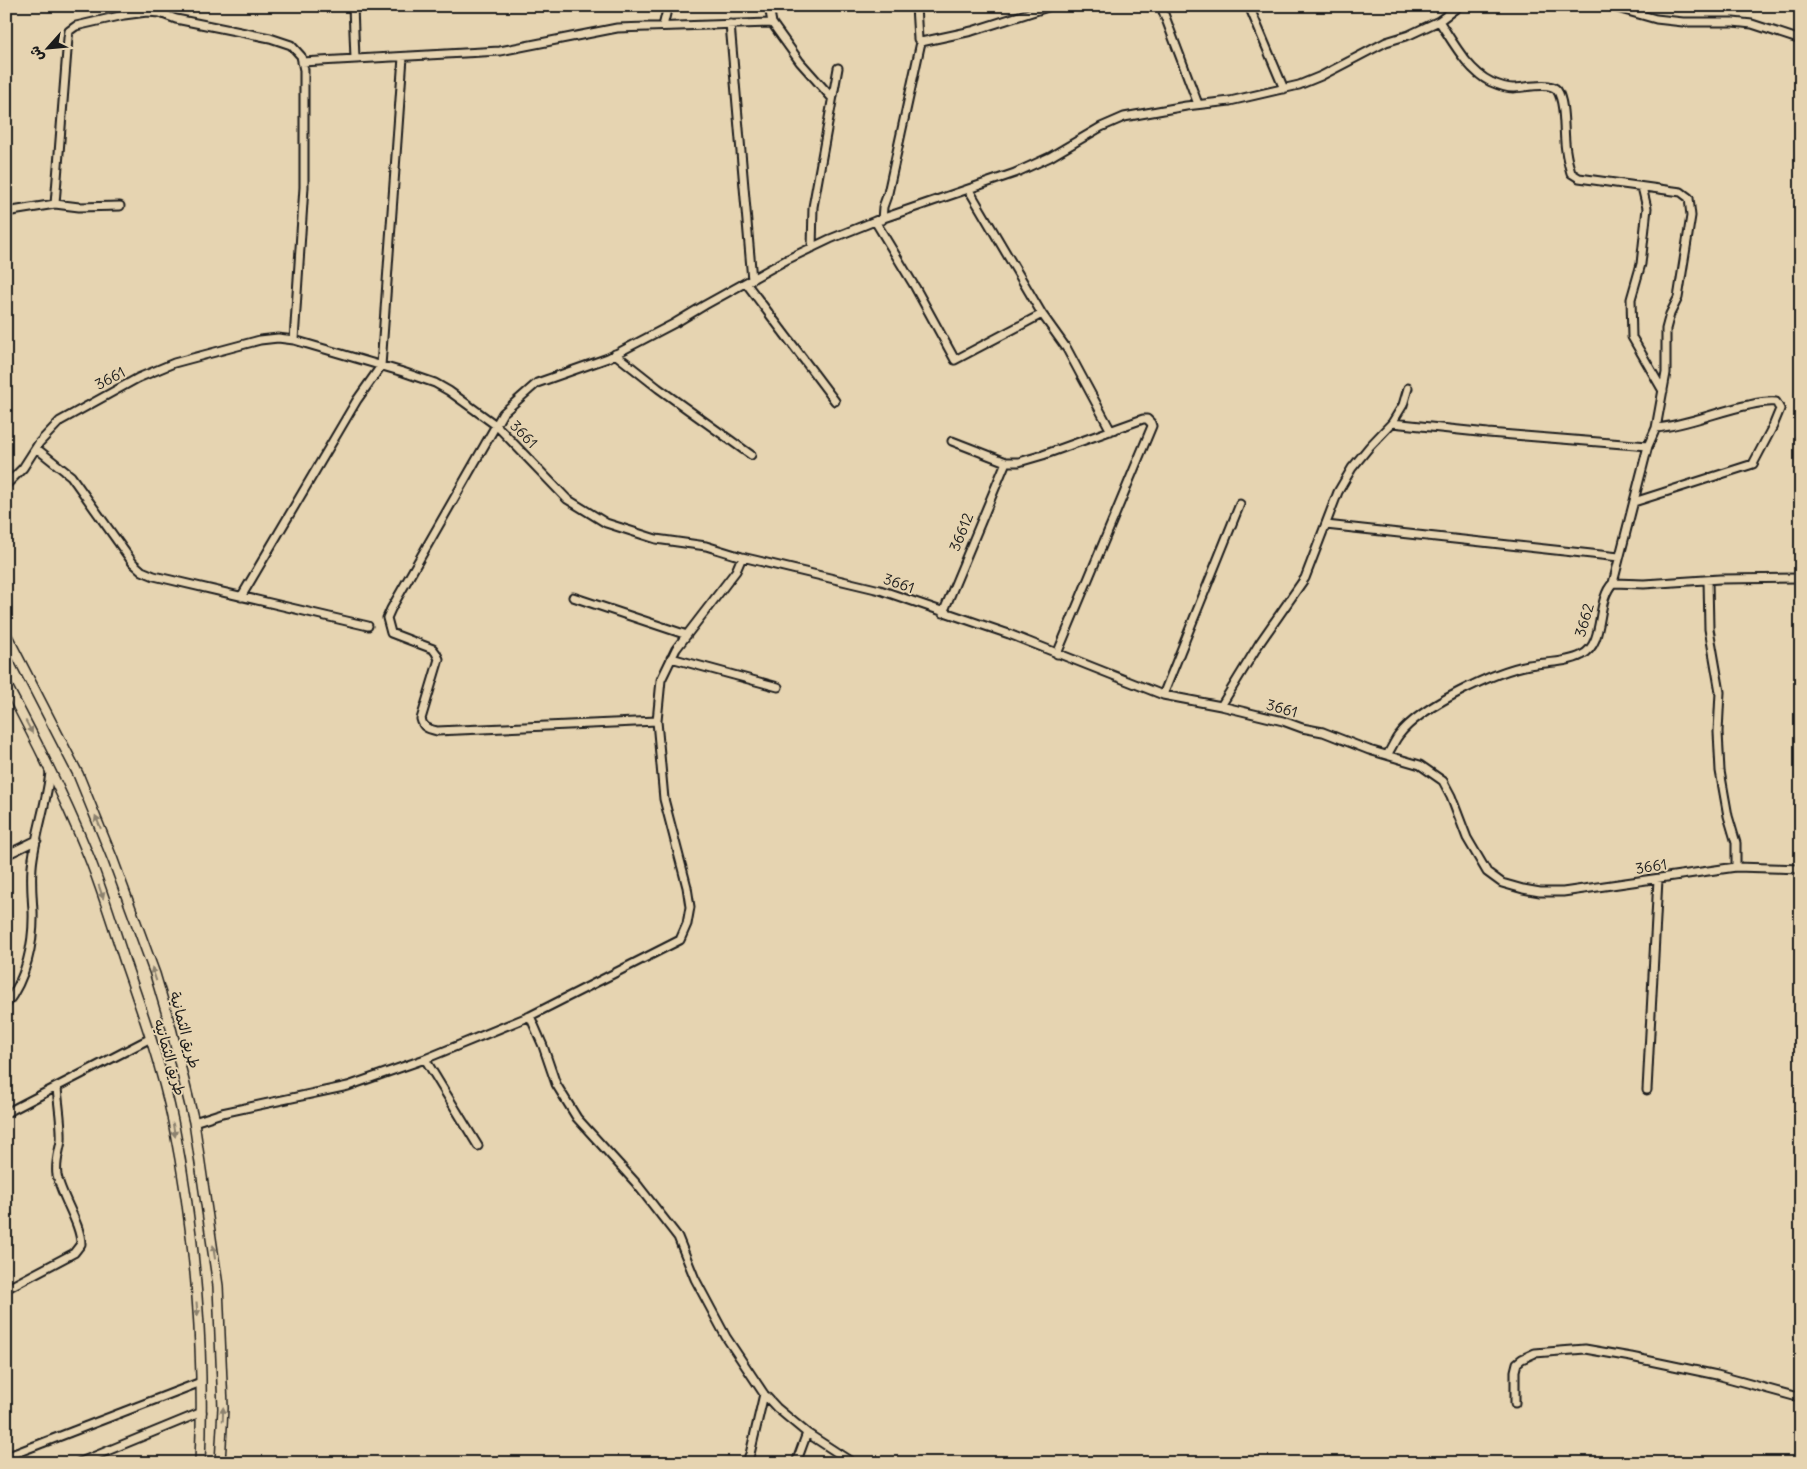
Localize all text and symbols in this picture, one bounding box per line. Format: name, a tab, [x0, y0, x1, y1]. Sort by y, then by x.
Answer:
north arrow	[22, 22, 72, 72]
text: ش	[25, 43, 48, 65]
street label: 3661	[92, 362, 128, 394]
street label: 3661	[506, 416, 542, 452]
street label: 36612	[945, 510, 977, 554]
street label: 3661	[881, 569, 917, 597]
street label: 3662	[1570, 601, 1598, 639]
street label: 3661	[1264, 694, 1300, 722]
one-way arrow	[25, 720, 33, 734]
one-way arrow	[93, 814, 101, 829]
street label: 3661	[1634, 854, 1668, 878]
one-way arrow	[98, 884, 105, 899]
one-way arrow	[150, 966, 158, 981]
street label: طريق الثمانية	[166, 989, 204, 1071]
street label: طريق الثمانيه	[150, 1016, 190, 1098]
one-way arrow	[171, 1123, 179, 1139]
one-way arrow	[209, 1244, 217, 1260]
one-way arrow	[193, 1301, 201, 1317]
one-way arrow	[219, 1406, 227, 1422]

